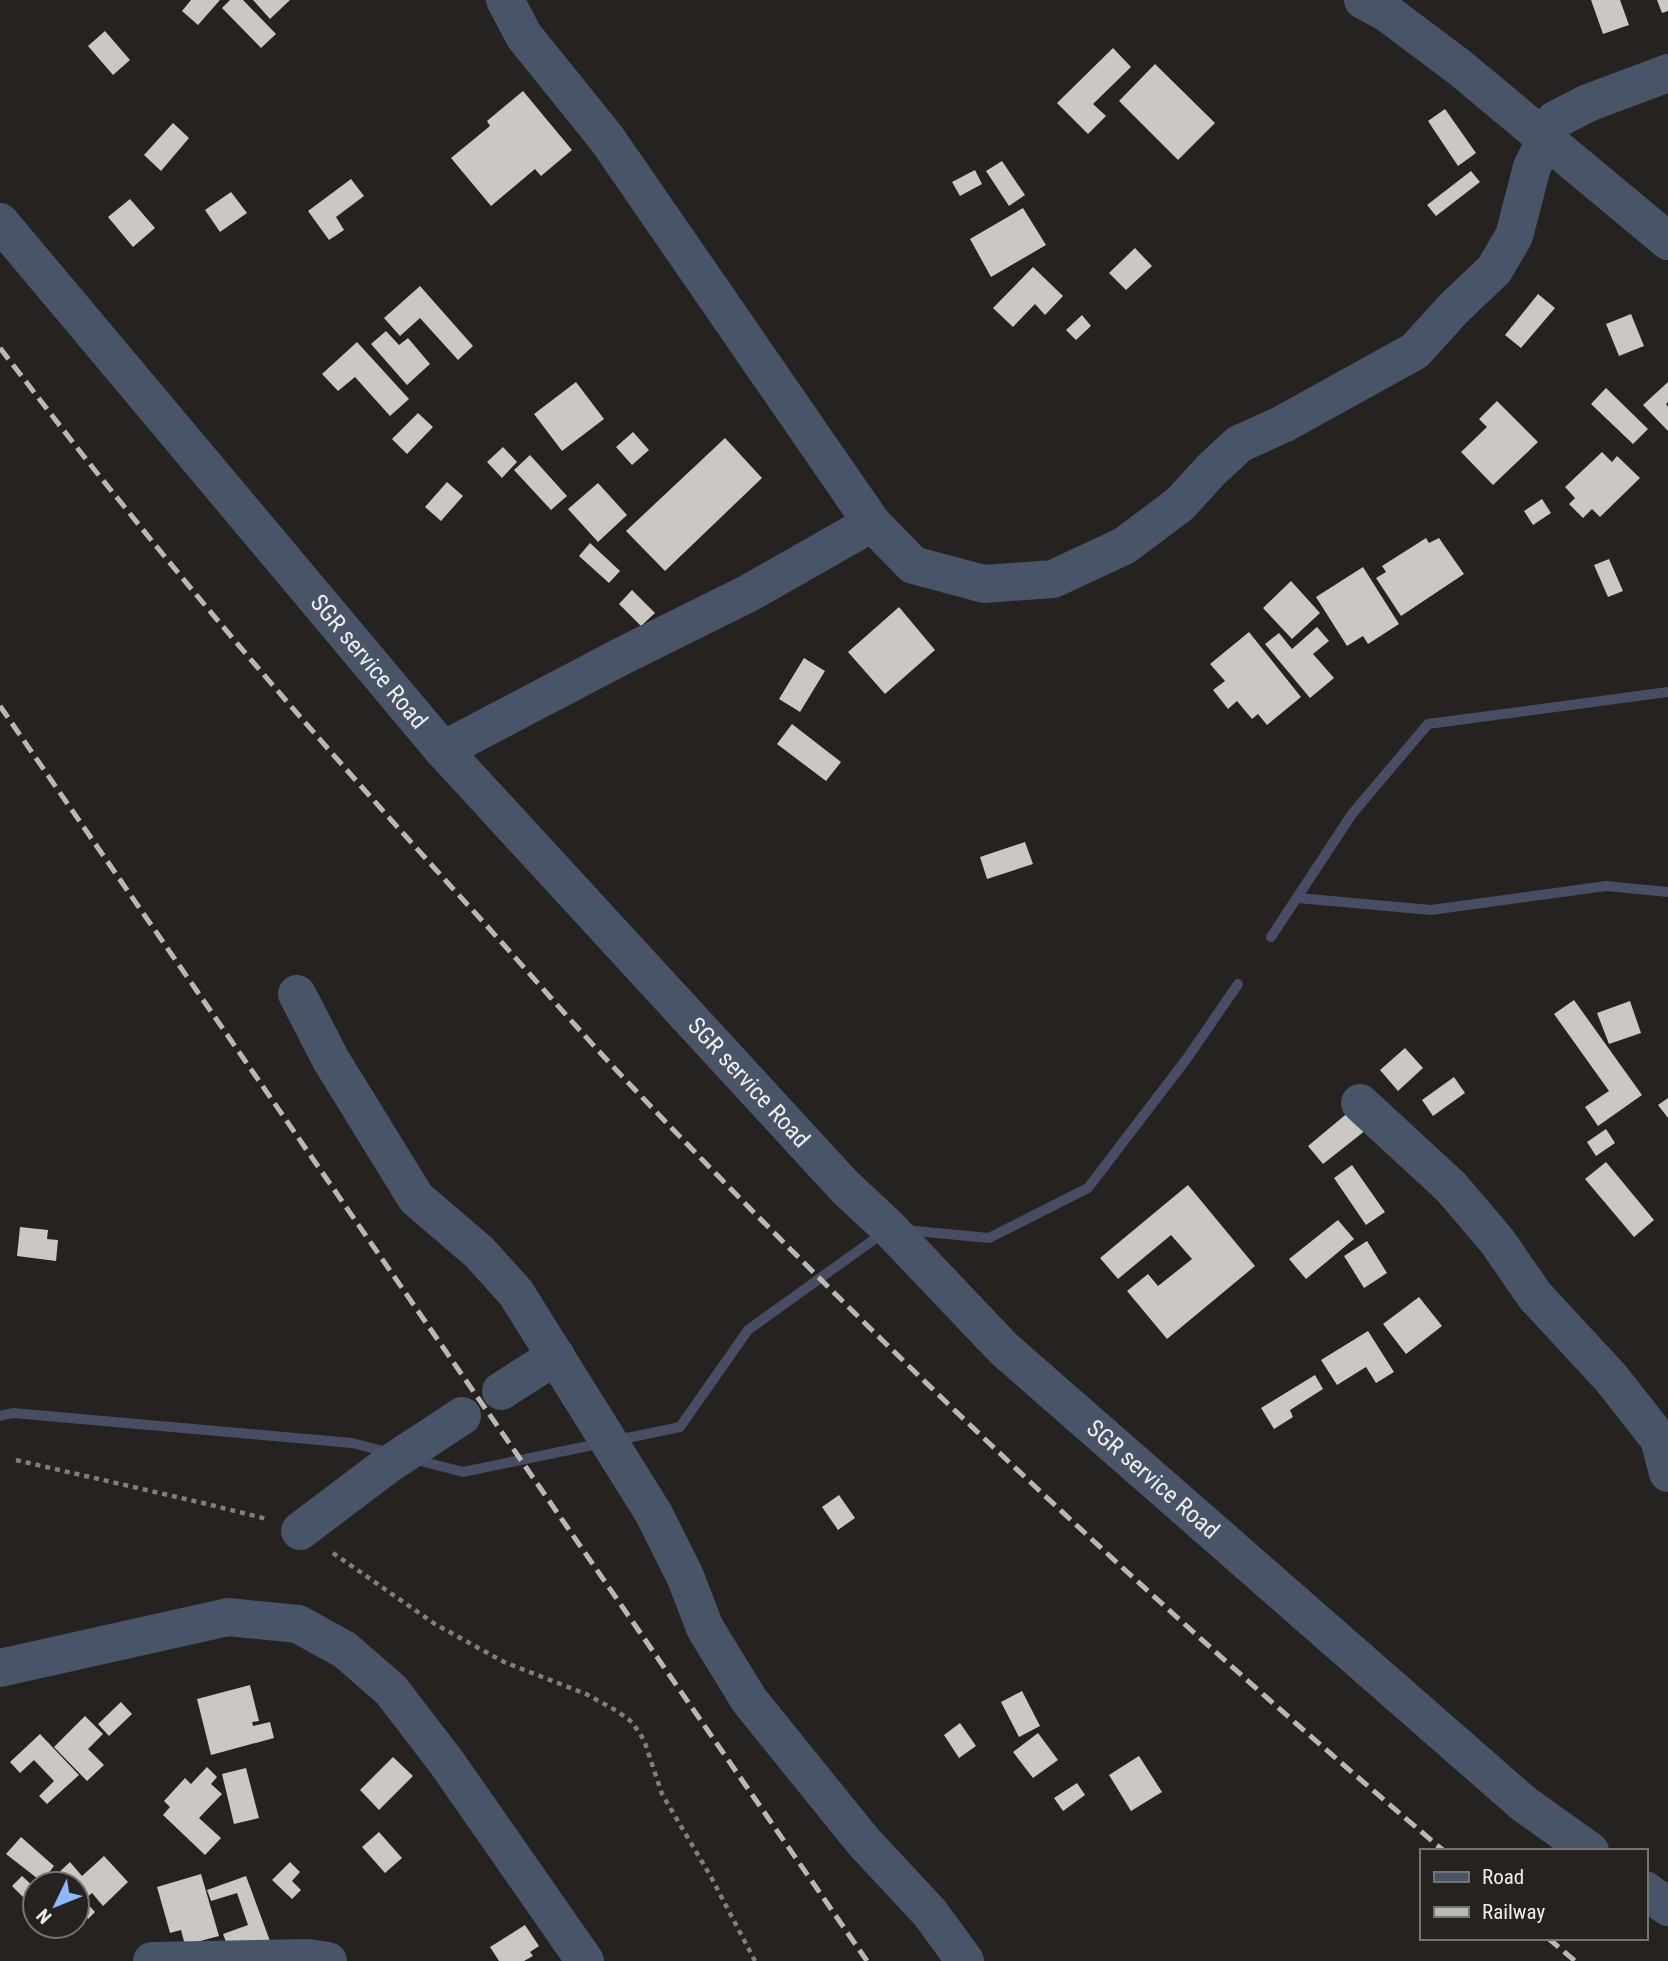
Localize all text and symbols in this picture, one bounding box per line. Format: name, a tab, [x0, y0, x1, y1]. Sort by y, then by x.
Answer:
street label: SGR service Road	[305, 589, 433, 734]
street label: SGR service Road	[682, 1012, 816, 1153]
street label: SGR service Road	[1081, 1414, 1225, 1545]
legend	[1420, 1849, 1647, 1940]
text: Road	[1482, 1865, 1524, 1889]
north arrow	[21, 1870, 91, 1940]
text: Railway	[1482, 1900, 1545, 1924]
text: N	[32, 1904, 56, 1928]

